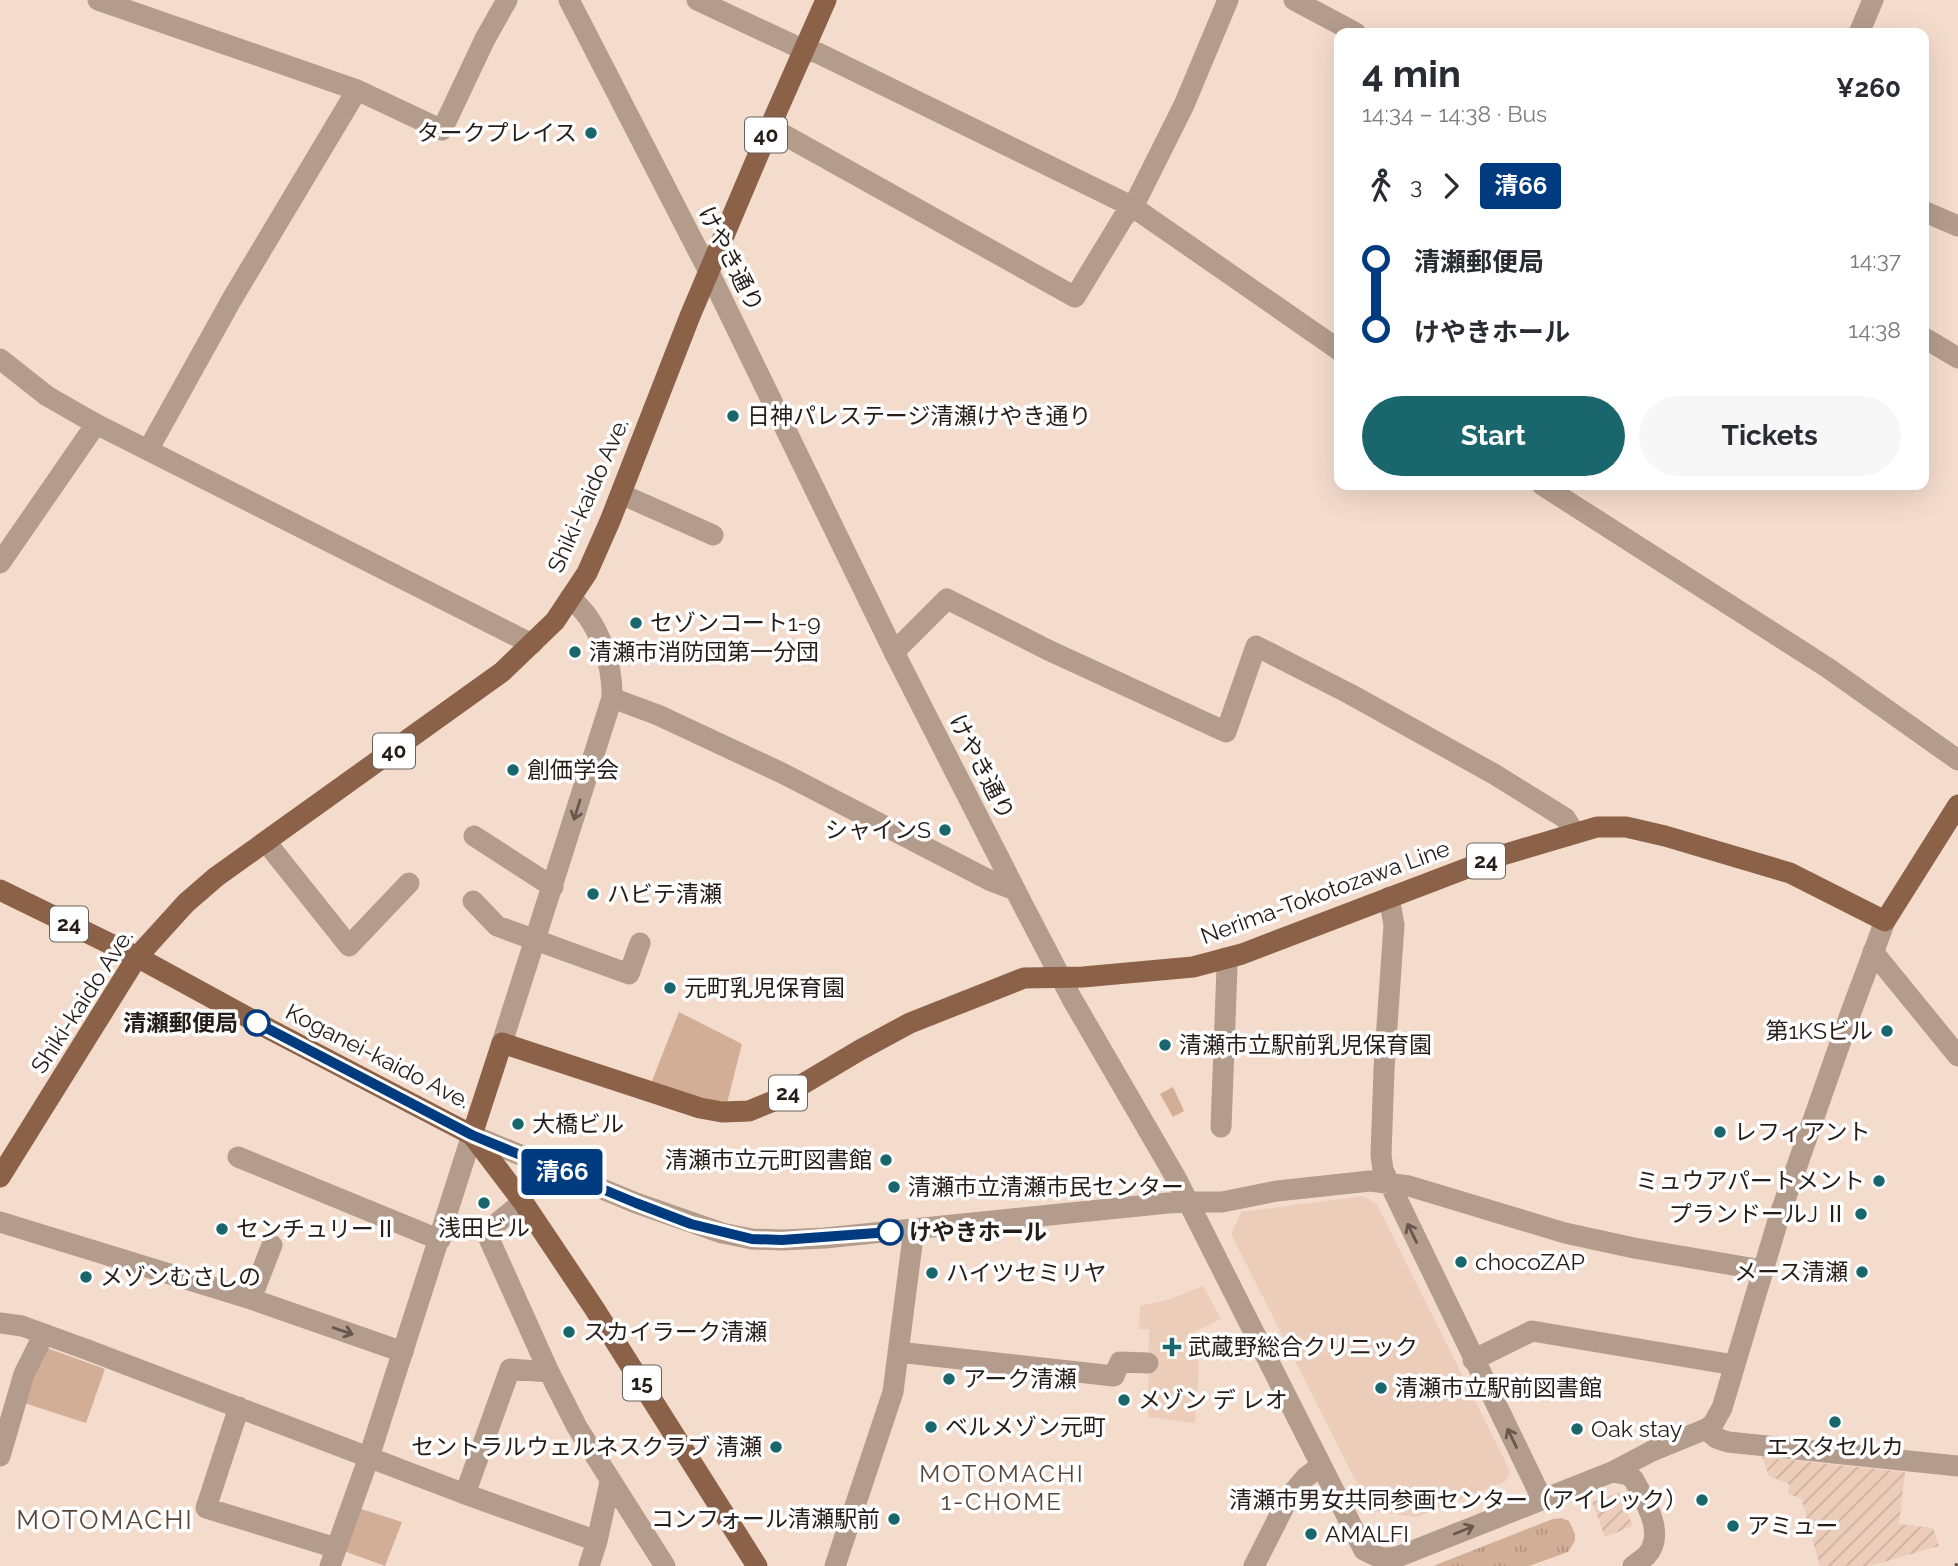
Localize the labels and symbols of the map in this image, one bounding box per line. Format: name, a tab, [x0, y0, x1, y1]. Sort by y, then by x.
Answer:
road number: 40	[745, 118, 787, 152]
place label: タークプレイス	[417, 119, 577, 146]
marker: タークプレイス	[583, 125, 599, 141]
street label: けやき通り	[693, 201, 770, 316]
place label: 日神パレステージ清瀬けやき通り	[747, 402, 1092, 429]
marker: 日神パレステージ清瀬けやき通り	[725, 408, 741, 424]
street label: Shiki-kaido Ave.	[541, 413, 634, 576]
place label: セゾンコート1-9	[650, 609, 821, 636]
marker: セゾンコート1-9	[628, 615, 644, 631]
place label: 清瀬市消防団第一分団	[589, 638, 819, 665]
marker: 清瀬市消防団第一分団	[567, 644, 583, 660]
street label: けやき通り	[944, 709, 1021, 824]
road number: 40	[373, 734, 415, 768]
place label: 創価学会	[527, 756, 619, 783]
marker: 創価学会	[505, 762, 521, 778]
one-way arrow	[570, 799, 583, 821]
place label: シャインS	[825, 816, 931, 843]
marker: シャインS	[937, 822, 953, 838]
street label: Nerima-Tokotozawa Line	[1197, 834, 1453, 949]
road number: 24	[1467, 844, 1505, 878]
place label: ハビテ清瀬	[607, 880, 722, 907]
marker: ハビテ清瀬	[585, 886, 601, 902]
road number: 24	[50, 906, 88, 942]
street label: Shiki-kaido Ave.	[25, 924, 138, 1078]
place label: 元町乳児保育園	[684, 974, 845, 1001]
marker: 元町乳児保育園	[662, 980, 678, 996]
street label: Koganei-kaido Ave.	[281, 997, 475, 1114]
place label: 清瀬郵便局	[123, 1009, 238, 1036]
marker: 清瀬郵便局	[244, 1010, 270, 1036]
place label: 第1KSビル	[1765, 1017, 1873, 1044]
marker: 第1KSビル	[1879, 1023, 1895, 1039]
place label: 清瀬市立駅前乳児保育園	[1179, 1031, 1432, 1058]
marker: 清瀬市立駅前乳児保育園	[1157, 1037, 1173, 1053]
road number: 24	[769, 1076, 807, 1110]
place label: 大橋ビル	[532, 1110, 624, 1137]
marker: 大橋ビル	[510, 1116, 526, 1132]
place label: レフィアント	[1734, 1118, 1871, 1145]
marker: レフィアント	[1712, 1124, 1728, 1140]
place label: 清瀬市立元町図書館	[665, 1146, 872, 1173]
line badge: 清66	[522, 1149, 602, 1195]
marker: 清瀬市立元町図書館	[878, 1152, 894, 1168]
place label: ミュウアパートメント	[1635, 1167, 1865, 1194]
place label: 清瀬市立清瀬市民センター	[908, 1173, 1184, 1200]
marker: ミュウアパートメント	[1871, 1173, 1887, 1189]
marker: 清瀬市立清瀬市民センター	[886, 1179, 902, 1195]
marker: 浅田ビル	[476, 1195, 492, 1211]
place label: プランドールJ Ⅱ	[1669, 1200, 1847, 1227]
marker: プランドールJ Ⅱ	[1853, 1206, 1869, 1222]
place label: 浅田ビル	[438, 1214, 530, 1241]
place label: センチュリーⅡ	[236, 1215, 397, 1242]
place label: けやきホール	[909, 1218, 1047, 1245]
marker: けやきホール	[877, 1219, 903, 1245]
marker: センチュリーⅡ	[214, 1221, 230, 1237]
one-way arrow	[1405, 1223, 1418, 1244]
place label: chocoZAP	[1475, 1248, 1585, 1275]
marker: chocoZAP	[1453, 1254, 1469, 1270]
place label: メース清瀬	[1734, 1258, 1848, 1285]
place label: ハイツセミリヤ	[946, 1259, 1107, 1286]
place label: メゾンむさしの	[100, 1263, 261, 1290]
marker: メース清瀬	[1854, 1264, 1870, 1280]
marker: ハイツセミリヤ	[924, 1265, 940, 1281]
marker: メゾンむさしの	[78, 1269, 94, 1285]
place label: スカイラーク清瀬	[583, 1318, 767, 1345]
marker: スカイラーク清瀬	[561, 1324, 577, 1340]
one-way arrow	[332, 1326, 354, 1338]
place label: 武蔵野総合クリニック	[1188, 1333, 1418, 1360]
marker: 武蔵野総合クリニック	[1162, 1337, 1182, 1357]
place label: アーク清瀬	[963, 1365, 1077, 1392]
road number: 15	[623, 1366, 661, 1400]
marker: アーク清瀬	[941, 1371, 957, 1387]
place label: 清瀬市立駅前図書館	[1395, 1374, 1602, 1401]
marker: 清瀬市立駅前図書館	[1373, 1380, 1389, 1396]
place label: メゾン デ レオ	[1138, 1386, 1288, 1413]
marker: メゾン デ レオ	[1116, 1392, 1132, 1408]
place label: ベルメゾン元町	[945, 1413, 1106, 1440]
marker: エスタセルカ	[1827, 1414, 1843, 1430]
place label: Oak stay	[1591, 1415, 1682, 1442]
marker: ベルメゾン元町	[923, 1419, 939, 1435]
marker: Oak stay	[1569, 1421, 1585, 1437]
one-way arrow	[1504, 1428, 1518, 1449]
place label: セントラルウェルネスクラブ 清瀬	[411, 1433, 762, 1460]
place label: エスタセルカ	[1766, 1433, 1904, 1460]
marker: セントラルウェルネスクラブ 清瀬	[768, 1439, 784, 1455]
district label: MOTOMACHI 1-CHOME	[919, 1459, 1085, 1516]
place label: 清瀬市男女共同参画センター（アイレック）	[1229, 1486, 1688, 1513]
marker: 清瀬市男女共同参画センター（アイレック）	[1694, 1492, 1710, 1508]
district label: MOTOMACHI	[16, 1505, 194, 1535]
place label: コンフォール清瀬駅前	[651, 1505, 880, 1532]
marker: コンフォール清瀬駅前	[886, 1511, 902, 1527]
place label: アミュー	[1747, 1512, 1839, 1539]
marker: アミュー	[1725, 1518, 1741, 1534]
place label: AMALFI	[1325, 1520, 1409, 1547]
one-way arrow	[1452, 1523, 1474, 1536]
marker: AMALFI	[1303, 1526, 1319, 1542]

